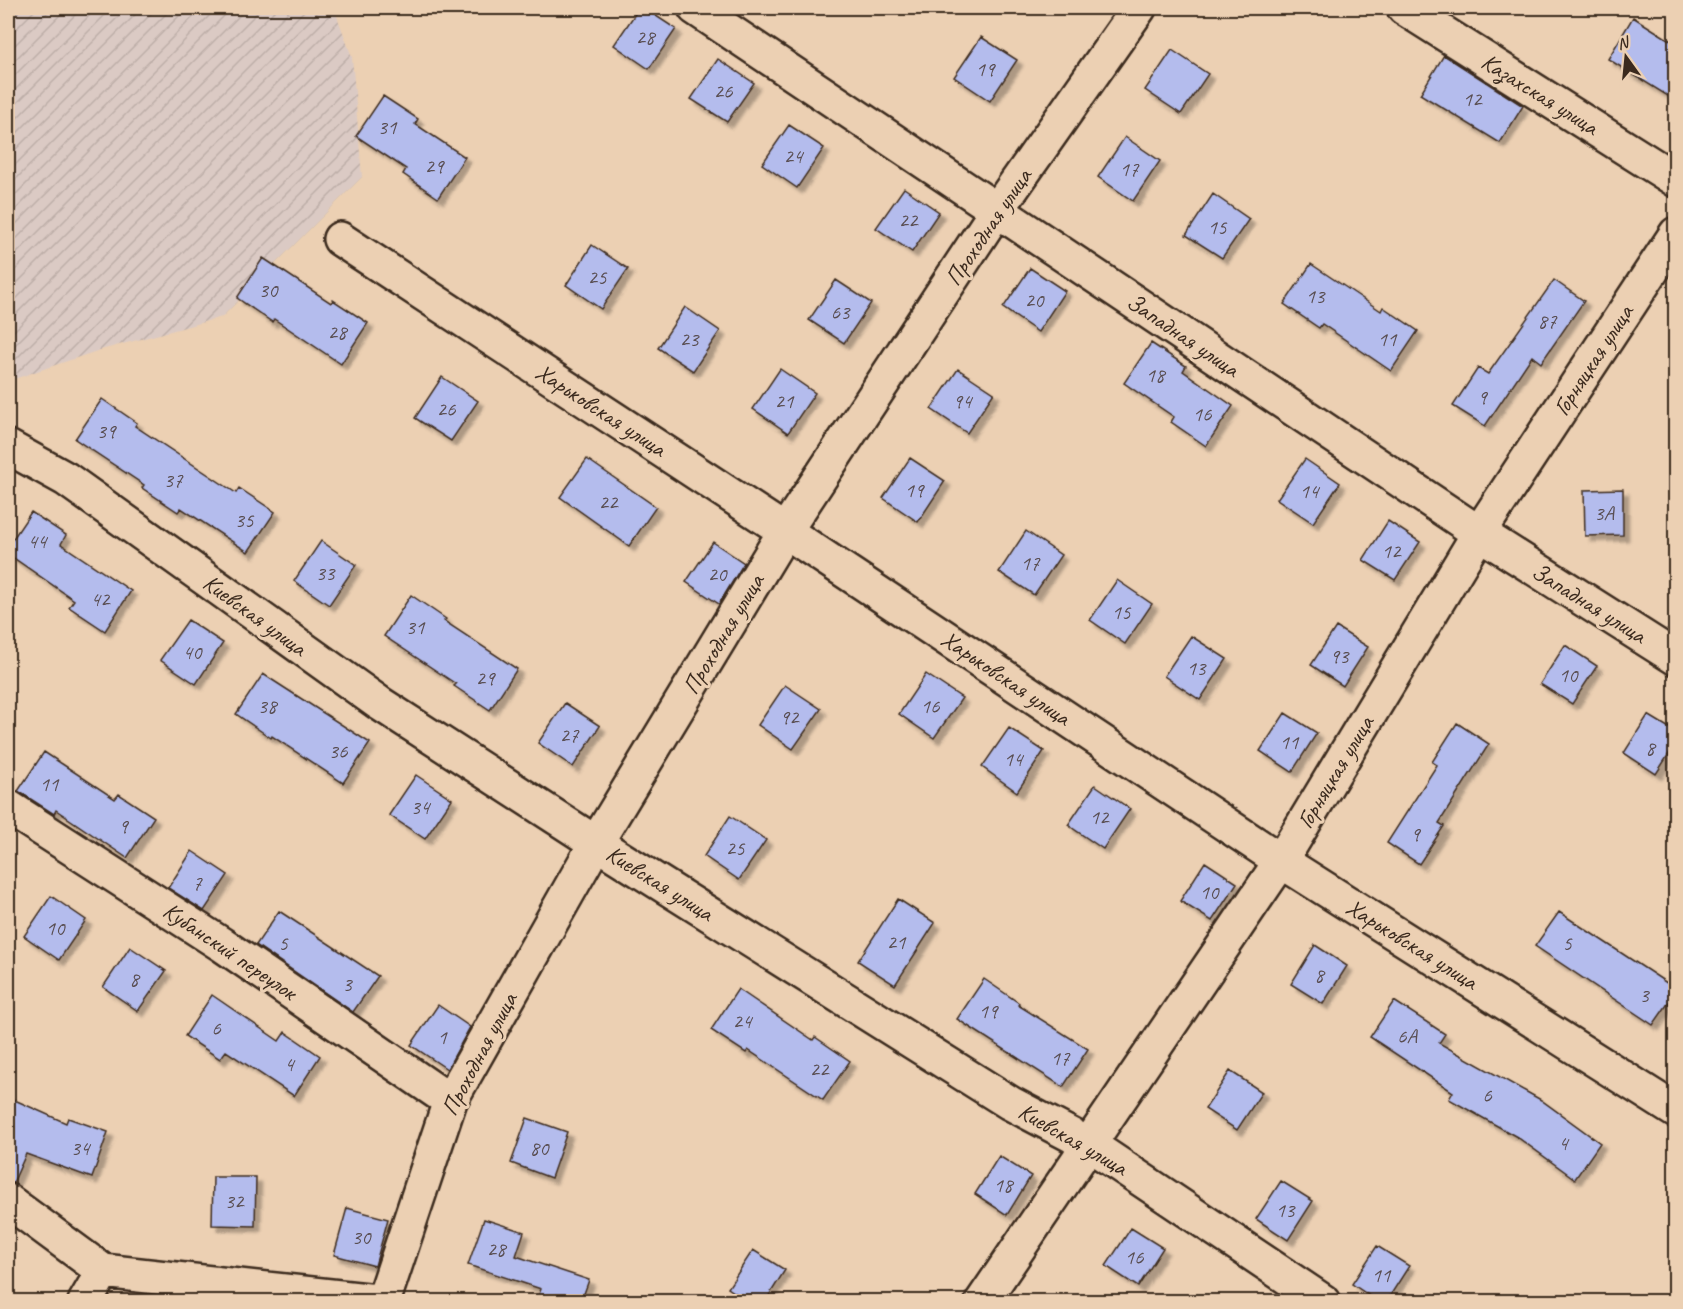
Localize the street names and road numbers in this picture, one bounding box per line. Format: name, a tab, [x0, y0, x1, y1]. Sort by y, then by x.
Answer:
street label: Казахская улица	[1476, 46, 1605, 143]
street label: Проходная улица	[938, 161, 1039, 291]
street label: Западная улица	[1121, 286, 1246, 384]
street label: Горняцкая улица	[1546, 298, 1641, 421]
street label: Харьковская улица	[530, 357, 673, 464]
street label: Западная улица	[1526, 556, 1653, 651]
street label: Киевская улица	[197, 567, 314, 664]
street label: Проходная улица	[675, 567, 771, 699]
street label: Харьковская улица	[936, 624, 1078, 733]
street label: Горняцкая улица	[1290, 709, 1381, 834]
street label: Киевская улица	[601, 838, 720, 929]
street label: Харьковская улица	[1341, 892, 1485, 997]
street label: Кубанский переулок	[157, 895, 304, 1008]
street label: Проходная улица	[434, 986, 525, 1121]
street label: Киевская улица	[1013, 1096, 1134, 1183]

